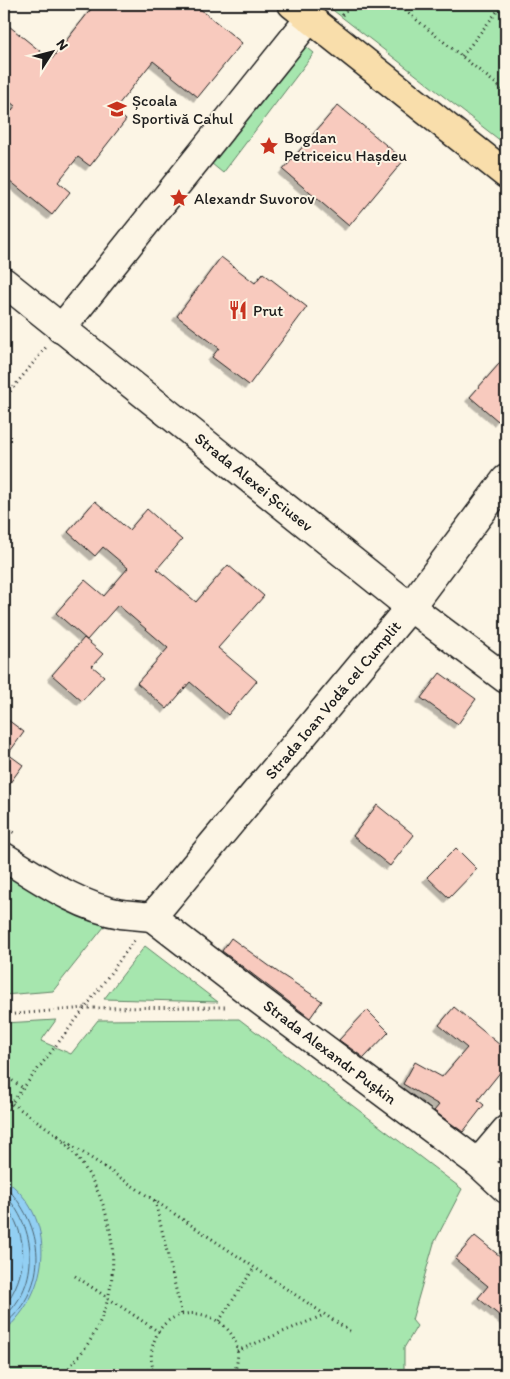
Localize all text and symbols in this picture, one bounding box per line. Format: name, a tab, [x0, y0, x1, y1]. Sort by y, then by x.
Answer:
north arrow	[28, 28, 78, 78]
text: N	[52, 36, 72, 53]
place label: Școala Sportivă Cahul	[132, 91, 234, 128]
school or university icon: Școala Sportivă Cahul	[106, 98, 128, 120]
place label: Bogdan Petriceicu Hașdeu	[284, 128, 407, 165]
place icon: Bogdan Petriceicu Hașdeu	[258, 135, 280, 157]
place icon: Alexandr Suvorov	[168, 187, 190, 209]
place label: Alexandr Suvorov	[194, 189, 315, 208]
restaurant icon: Prut	[227, 299, 249, 321]
place label: Prut	[253, 301, 283, 320]
street label: Strada Alexei Șciusev	[191, 429, 317, 536]
street label: Strada Ioan Vodă cel Cumplit	[261, 617, 405, 783]
street label: Strada Alexandr Pușkin	[260, 996, 400, 1108]

